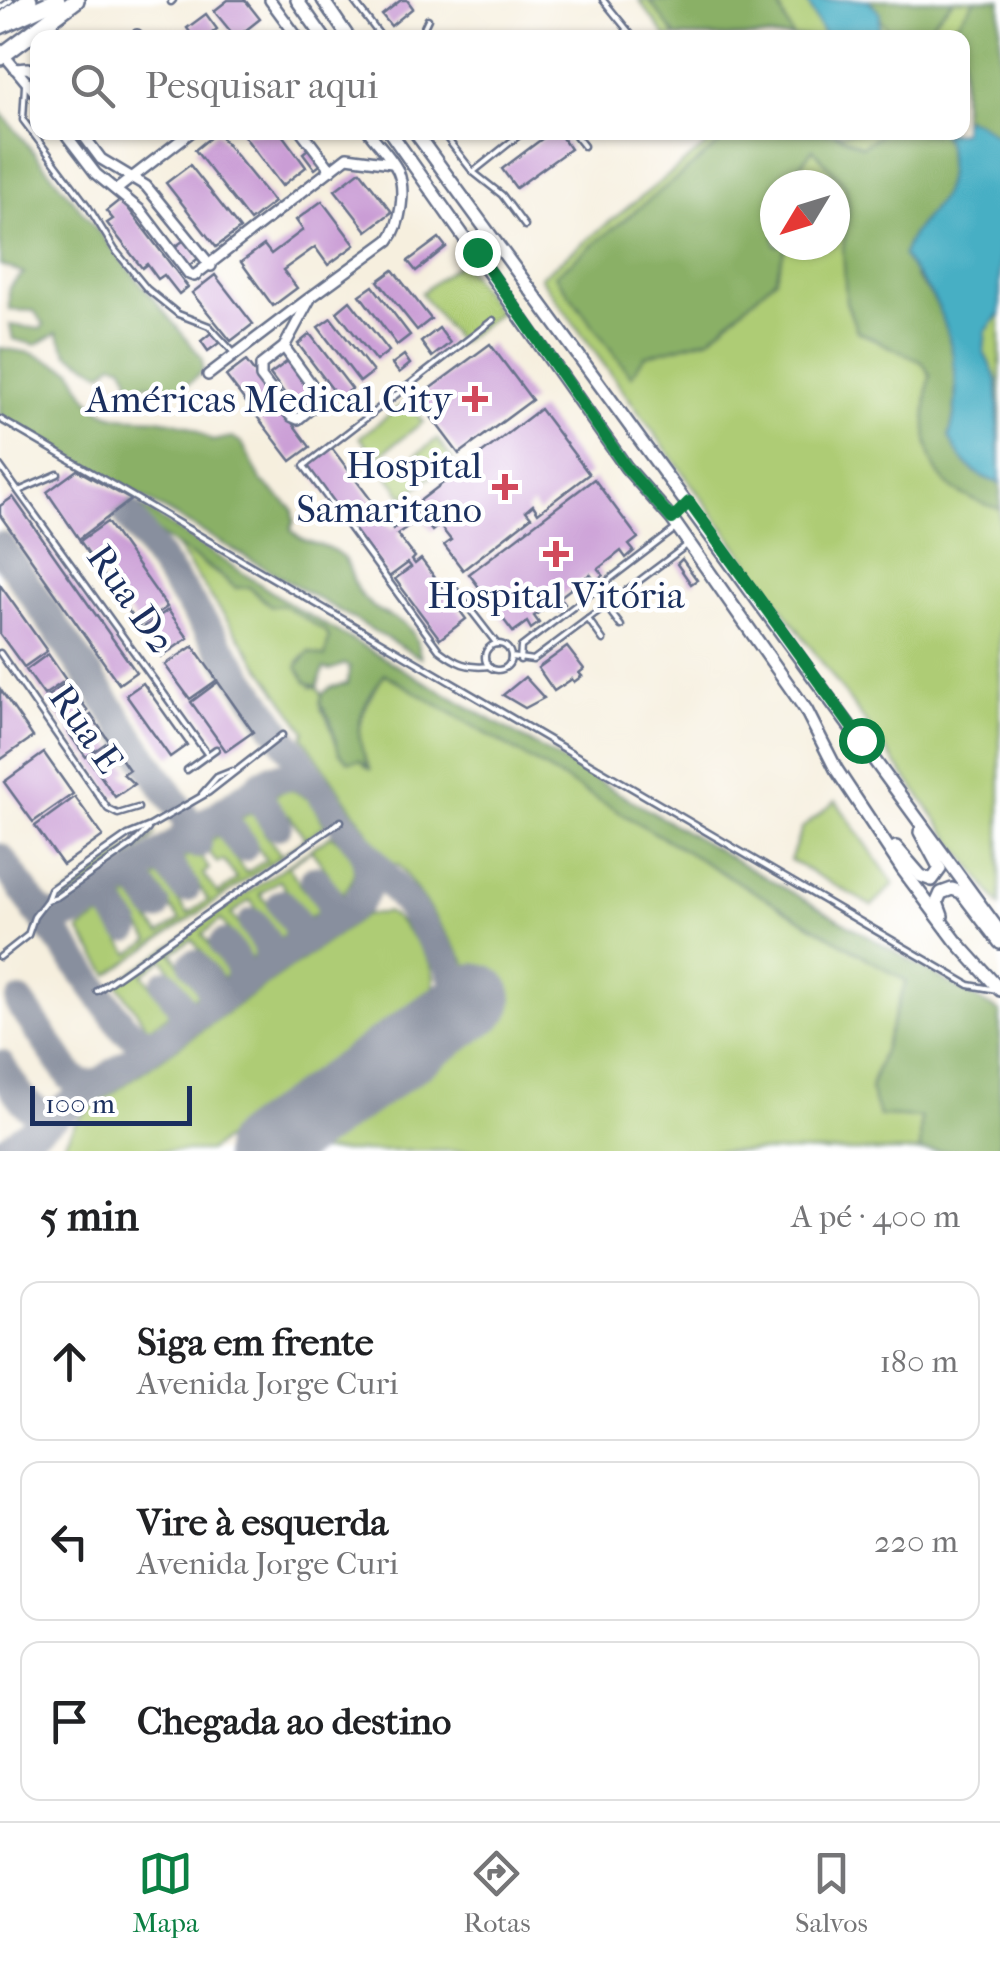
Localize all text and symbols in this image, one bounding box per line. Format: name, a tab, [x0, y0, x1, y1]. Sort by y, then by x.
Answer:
search box	[30, 30, 970, 140]
icon: search	[65, 58, 120, 113]
text: Pesquisar aqui	[145, 63, 378, 108]
north arrow	[760, 170, 850, 260]
route end	[455, 230, 501, 276]
place label: Américas Medical City	[84, 377, 454, 422]
marker: Américas Medical City	[462, 386, 488, 412]
place label: Hospital Samaritano	[296, 443, 482, 532]
marker: Hospital Samaritano	[492, 474, 518, 500]
street label: Rua D2	[77, 536, 185, 662]
marker: Hospital Vitória	[543, 541, 569, 567]
place label: Hospital Vitória	[427, 573, 685, 618]
street label: Rua E	[40, 676, 132, 782]
route start	[839, 718, 885, 764]
scale bar	[30, 1081, 192, 1126]
text: 100 m	[45, 1087, 115, 1120]
text: 5 min	[40, 1192, 139, 1241]
text: A pé · 400 m	[791, 1198, 960, 1235]
text: Siga em frente	[137, 1320, 374, 1365]
icon: ahead	[42, 1334, 97, 1389]
text: 180 m	[879, 1343, 958, 1380]
text: Avenida Jorge Curi	[137, 1365, 399, 1402]
text: Vire à esquerda	[137, 1500, 388, 1545]
icon: left	[42, 1514, 97, 1569]
text: 220 m	[874, 1523, 958, 1560]
text: Avenida Jorge Curi	[137, 1545, 399, 1582]
icon: arrive	[42, 1694, 97, 1749]
text: Chegada ao destino	[137, 1699, 451, 1744]
tab: Mapa	[132, 1846, 199, 1939]
tab: Rotas	[463, 1846, 531, 1939]
tab: Salvos	[795, 1846, 868, 1939]

